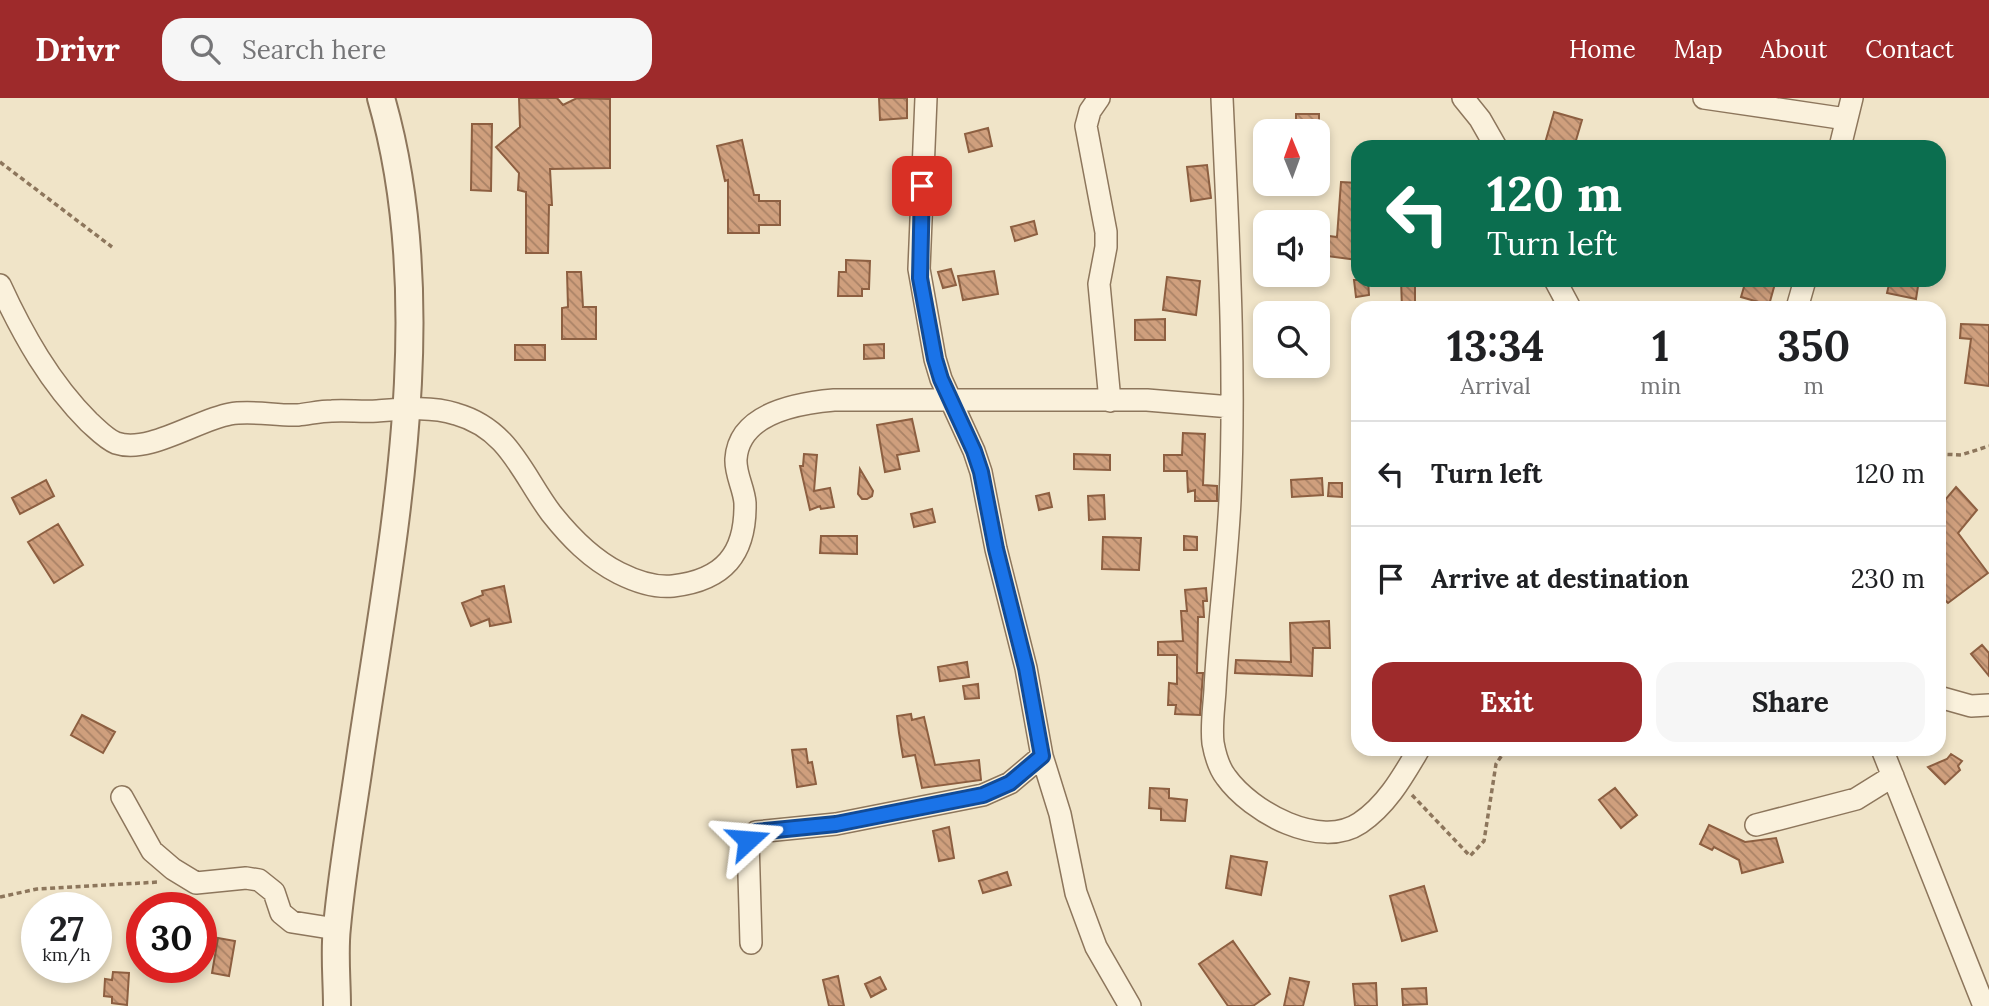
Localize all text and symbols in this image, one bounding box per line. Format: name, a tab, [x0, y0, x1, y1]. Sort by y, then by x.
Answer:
search box	[162, 18, 652, 81]
text: Drivr	[35, 28, 120, 70]
icon: search	[186, 30, 224, 68]
text: Search here	[242, 33, 386, 66]
text: Home	[1569, 34, 1636, 65]
text: Map	[1674, 34, 1723, 65]
text: About	[1761, 34, 1827, 65]
text: Contact	[1865, 34, 1954, 65]
north arrow	[1253, 119, 1330, 196]
map controls	[1253, 119, 1330, 378]
pin	[892, 156, 952, 216]
text: 120 m	[1487, 162, 1622, 224]
icon: arrive	[903, 167, 941, 205]
icon: left	[1372, 168, 1463, 259]
button: sound	[1253, 210, 1330, 287]
text: Turn left	[1487, 223, 1617, 264]
button: search	[1253, 301, 1330, 378]
text: 13:34	[1447, 319, 1544, 373]
text: 1	[1652, 319, 1669, 373]
text: 350	[1777, 319, 1850, 373]
text: Arrival	[1461, 371, 1531, 400]
text: min	[1640, 371, 1681, 400]
text: m	[1803, 371, 1824, 400]
icon: left	[1372, 455, 1410, 493]
text: Turn left	[1431, 457, 1542, 490]
text: 120 m	[1855, 457, 1925, 490]
icon: arrive	[1372, 560, 1410, 598]
text: Arrive at destination	[1431, 562, 1689, 595]
text: 230 m	[1851, 562, 1925, 595]
button: Exit	[1372, 662, 1642, 742]
button: Share	[1656, 662, 1925, 742]
position arrow	[711, 803, 785, 877]
speed limit sign: 30	[126, 892, 217, 983]
text: 27	[49, 906, 84, 951]
text: km/h	[42, 943, 91, 966]

